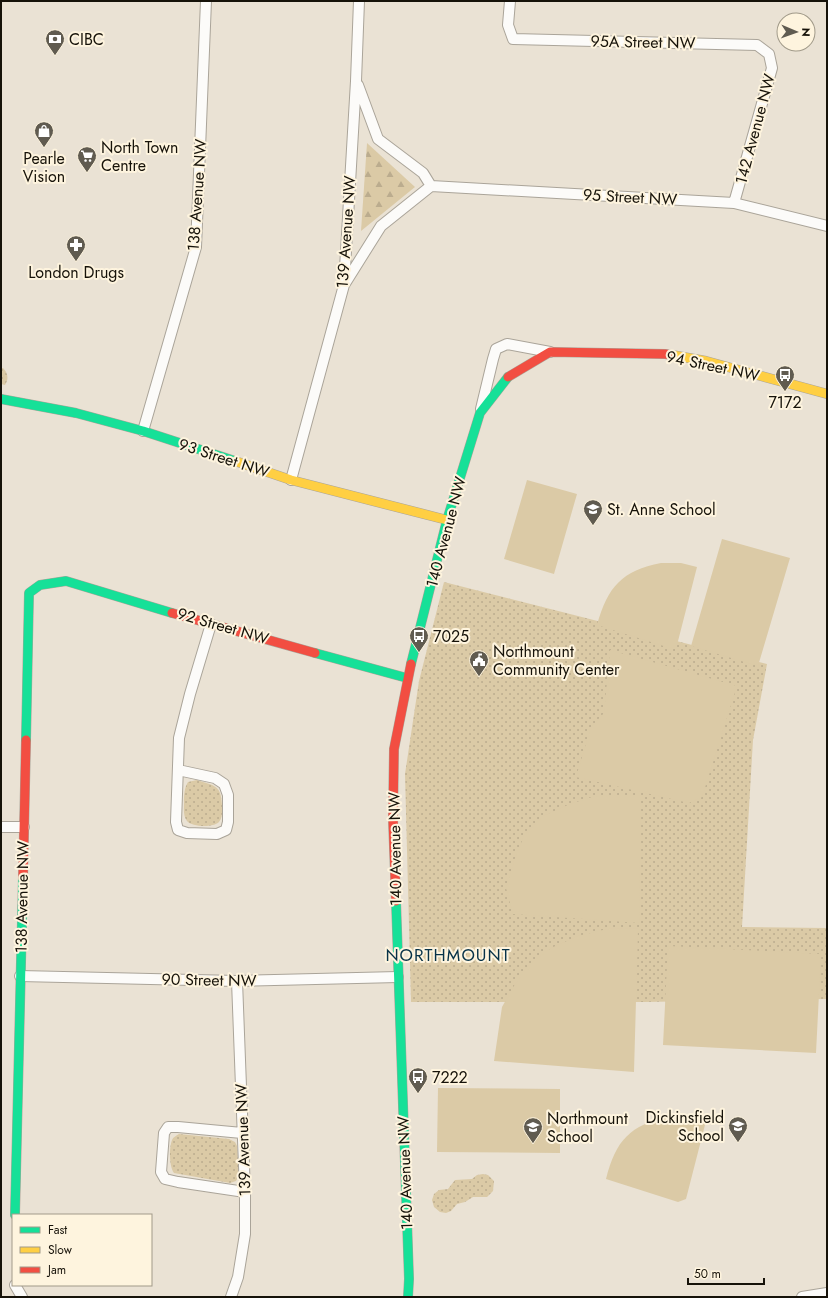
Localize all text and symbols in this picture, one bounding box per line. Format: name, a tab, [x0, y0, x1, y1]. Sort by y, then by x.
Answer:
north arrow	[776, 12, 816, 52]
bank icon: CIBC	[44, 28, 66, 56]
place label: CIBC	[69, 28, 104, 51]
text: N	[798, 28, 814, 37]
street label: 95A Street NW	[590, 30, 696, 54]
street label: 142 Avenue NW	[729, 71, 781, 187]
shop icon: Pearle Vision	[33, 120, 55, 148]
place label: North Town Centre	[101, 136, 178, 177]
street label: 138 Avenue NW	[182, 138, 212, 252]
supermarket icon: North Town Centre	[76, 145, 98, 173]
place label: Pearle Vision	[23, 147, 65, 188]
street label: 139 Avenue NW	[331, 175, 361, 289]
street label: 95 Street NW	[582, 183, 678, 211]
pharmacy icon: London Drugs	[65, 234, 87, 262]
place label: London Drugs	[28, 261, 124, 284]
street label: 94 Street NW	[664, 345, 762, 387]
bus stop icon: 7172	[774, 364, 796, 392]
place label: 7172	[768, 391, 802, 414]
street label: 93 Street NW	[176, 433, 272, 484]
street label: 140 Avenue NW	[420, 474, 472, 590]
school or university icon: St. Anne School	[582, 498, 604, 526]
place label: St. Anne School	[607, 498, 716, 521]
street label: 92 Street NW	[174, 602, 272, 650]
bus stop icon: 7025	[408, 625, 430, 653]
place label: 7025	[433, 625, 469, 648]
place label: Northmount Community Center	[493, 640, 620, 681]
public building icon: Northmount Community Center	[468, 649, 490, 677]
street label: 140 Avenue NW	[383, 792, 407, 906]
street label: 138 Avenue NW	[10, 840, 34, 953]
district label: NORTHMOUNT	[385, 943, 511, 967]
street label: 90 Street NW	[161, 968, 257, 992]
bus stop icon: 7222	[407, 1066, 429, 1094]
place label: 7222	[432, 1066, 468, 1089]
street label: 139 Avenue NW	[230, 1083, 256, 1197]
place label: Dickinsfield School	[645, 1106, 724, 1147]
place label: Northmount School	[547, 1107, 628, 1148]
school or university icon: Dickinsfield School	[727, 1115, 749, 1143]
street label: 140 Avenue NW	[392, 1116, 418, 1230]
school or university icon: Northmount School	[522, 1116, 544, 1144]
legend	[12, 1214, 152, 1286]
text: Fast	[48, 1221, 67, 1239]
text: Slow	[48, 1241, 73, 1259]
scale bar	[688, 1260, 764, 1286]
text: Jam	[46, 1261, 66, 1279]
text: 50 m	[694, 1265, 721, 1283]

